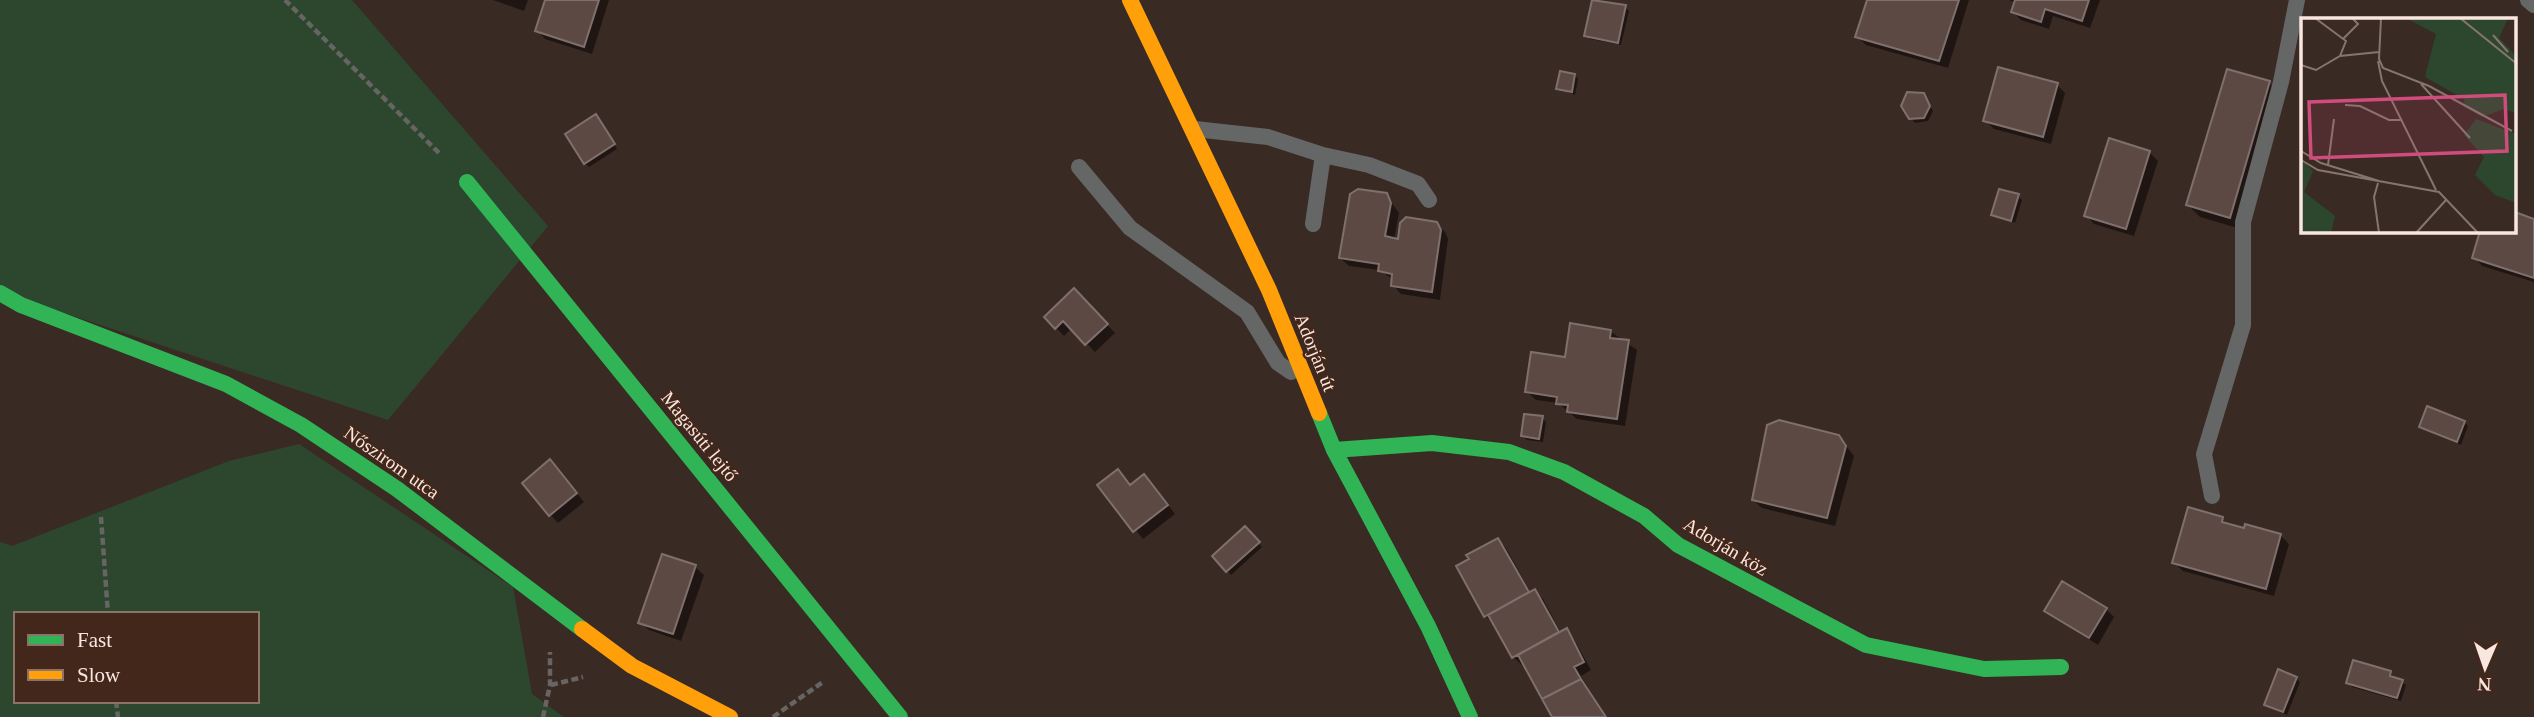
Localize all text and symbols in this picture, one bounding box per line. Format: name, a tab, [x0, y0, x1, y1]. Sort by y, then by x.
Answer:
inset map	[2301, 18, 2516, 233]
street label: Adorján út	[1290, 310, 1341, 395]
street label: Magasúti lejtő	[657, 387, 742, 485]
street label: Nőszirom utca	[340, 422, 444, 503]
street label: Adorján köz	[1680, 513, 1772, 580]
legend	[14, 612, 259, 703]
text: Fast	[77, 628, 112, 652]
north arrow	[2450, 633, 2520, 703]
text: Slow	[77, 663, 121, 687]
text: N	[2477, 674, 2492, 695]

